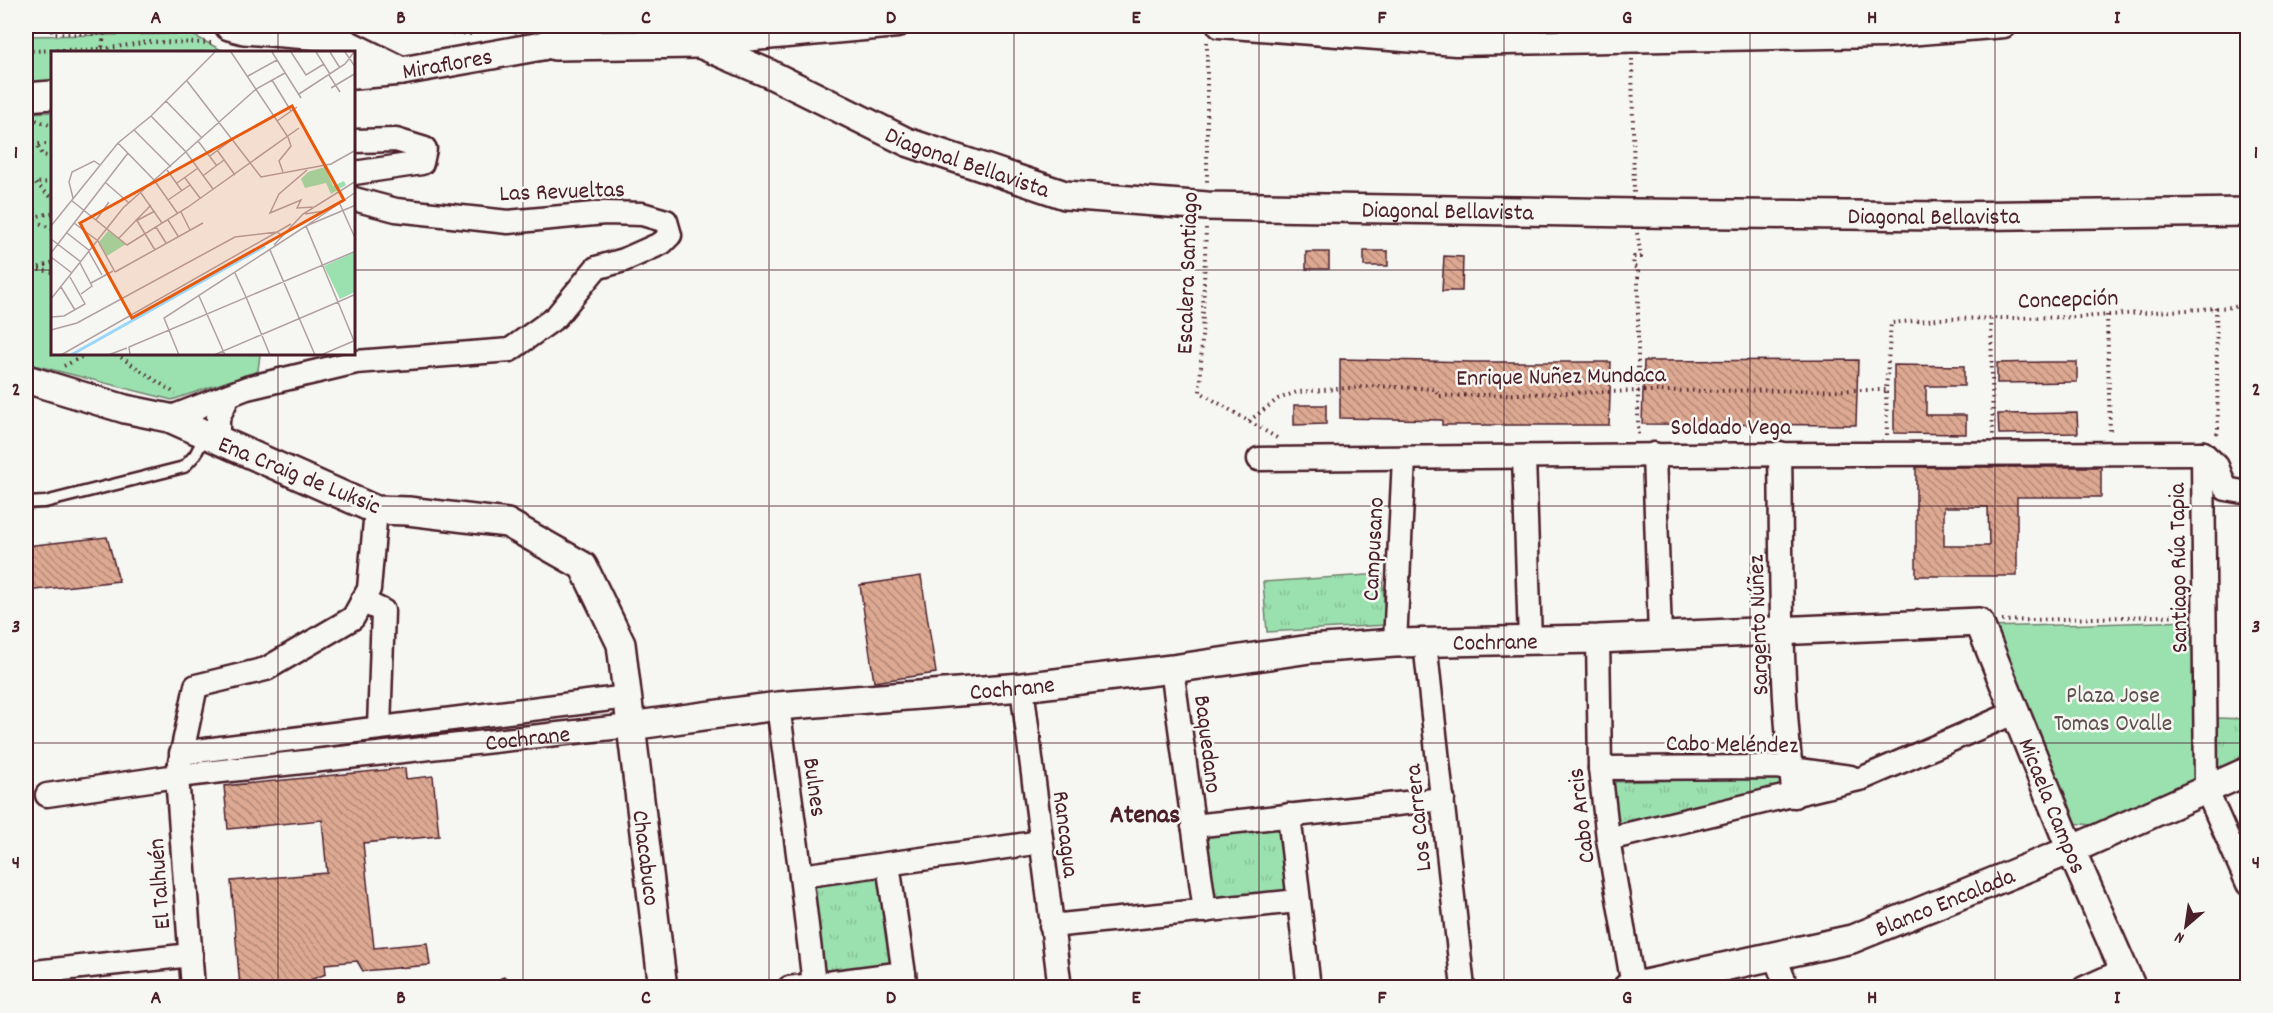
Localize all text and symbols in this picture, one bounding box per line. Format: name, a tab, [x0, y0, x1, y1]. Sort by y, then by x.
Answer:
text: A	[151, 5, 162, 33]
text: B	[396, 5, 406, 33]
text: C	[641, 5, 651, 33]
text: D	[886, 5, 897, 33]
text: E	[1131, 5, 1141, 33]
text: F	[1378, 5, 1388, 33]
text: G	[1622, 5, 1632, 33]
text: H	[1867, 5, 1877, 33]
text: I	[2114, 5, 2121, 33]
street label: Miraflores	[400, 41, 495, 91]
inset map	[51, 51, 356, 356]
street label: Diagonal Bellavista	[878, 120, 1054, 209]
text: 1	[14, 140, 18, 168]
text: 1	[2254, 140, 2258, 168]
street label: Las Revueltas	[499, 174, 626, 212]
street label: Escalera Santiago	[1169, 191, 1209, 355]
street label: Diagonal Bellavista	[1361, 195, 1535, 231]
street label: Diagonal Bellavista	[1847, 201, 2021, 236]
street label: Concepción	[2017, 282, 2119, 320]
street label: Enrique Nuñez Mundaca	[1456, 359, 1667, 397]
text: 2	[12, 377, 20, 405]
text: 2	[2252, 377, 2260, 405]
street label: Soldado Vega	[1671, 412, 1792, 446]
street label: Ena Craig de Luksic	[212, 429, 385, 525]
street label: Santiago Rúa Tapia	[2162, 482, 2198, 653]
street label: Campusano	[1355, 496, 1395, 602]
street label: Sargento Núñez	[1741, 554, 1779, 696]
text: 3	[12, 614, 20, 642]
text: 3	[2252, 614, 2260, 642]
street label: Cochrane	[1452, 626, 1538, 662]
street label: Cochrane	[968, 669, 1057, 711]
park label: Plaza Jose Tomas Ovalle	[2054, 680, 2172, 742]
street label: Baquedano	[1183, 693, 1229, 795]
street label: Cochrane	[484, 719, 572, 762]
street label: Cabo Meléndez	[1665, 728, 1798, 764]
street label: Micaela Campos	[2008, 733, 2093, 880]
street label: Bulnes	[792, 756, 834, 819]
street label: Los Carrera	[1397, 762, 1443, 873]
street label: Cabo Arcis	[1560, 766, 1606, 865]
street label: Rancagua	[1042, 789, 1086, 880]
district label: Atenas	[1110, 798, 1180, 835]
street label: Chacabuco	[621, 808, 667, 908]
street label: El Talhuén	[141, 837, 181, 931]
text: 4	[12, 850, 20, 878]
text: 4	[2252, 850, 2260, 878]
street label: Blanco Encalada	[1871, 860, 2021, 948]
north arrow	[2156, 896, 2216, 956]
text: N	[2171, 925, 2189, 949]
text: A	[151, 985, 162, 1013]
text: B	[396, 985, 406, 1013]
text: C	[641, 985, 651, 1013]
text: D	[886, 985, 897, 1013]
text: E	[1131, 985, 1141, 1013]
text: F	[1378, 985, 1388, 1013]
text: G	[1622, 985, 1632, 1013]
text: H	[1867, 985, 1877, 1013]
text: I	[2114, 985, 2121, 1013]

